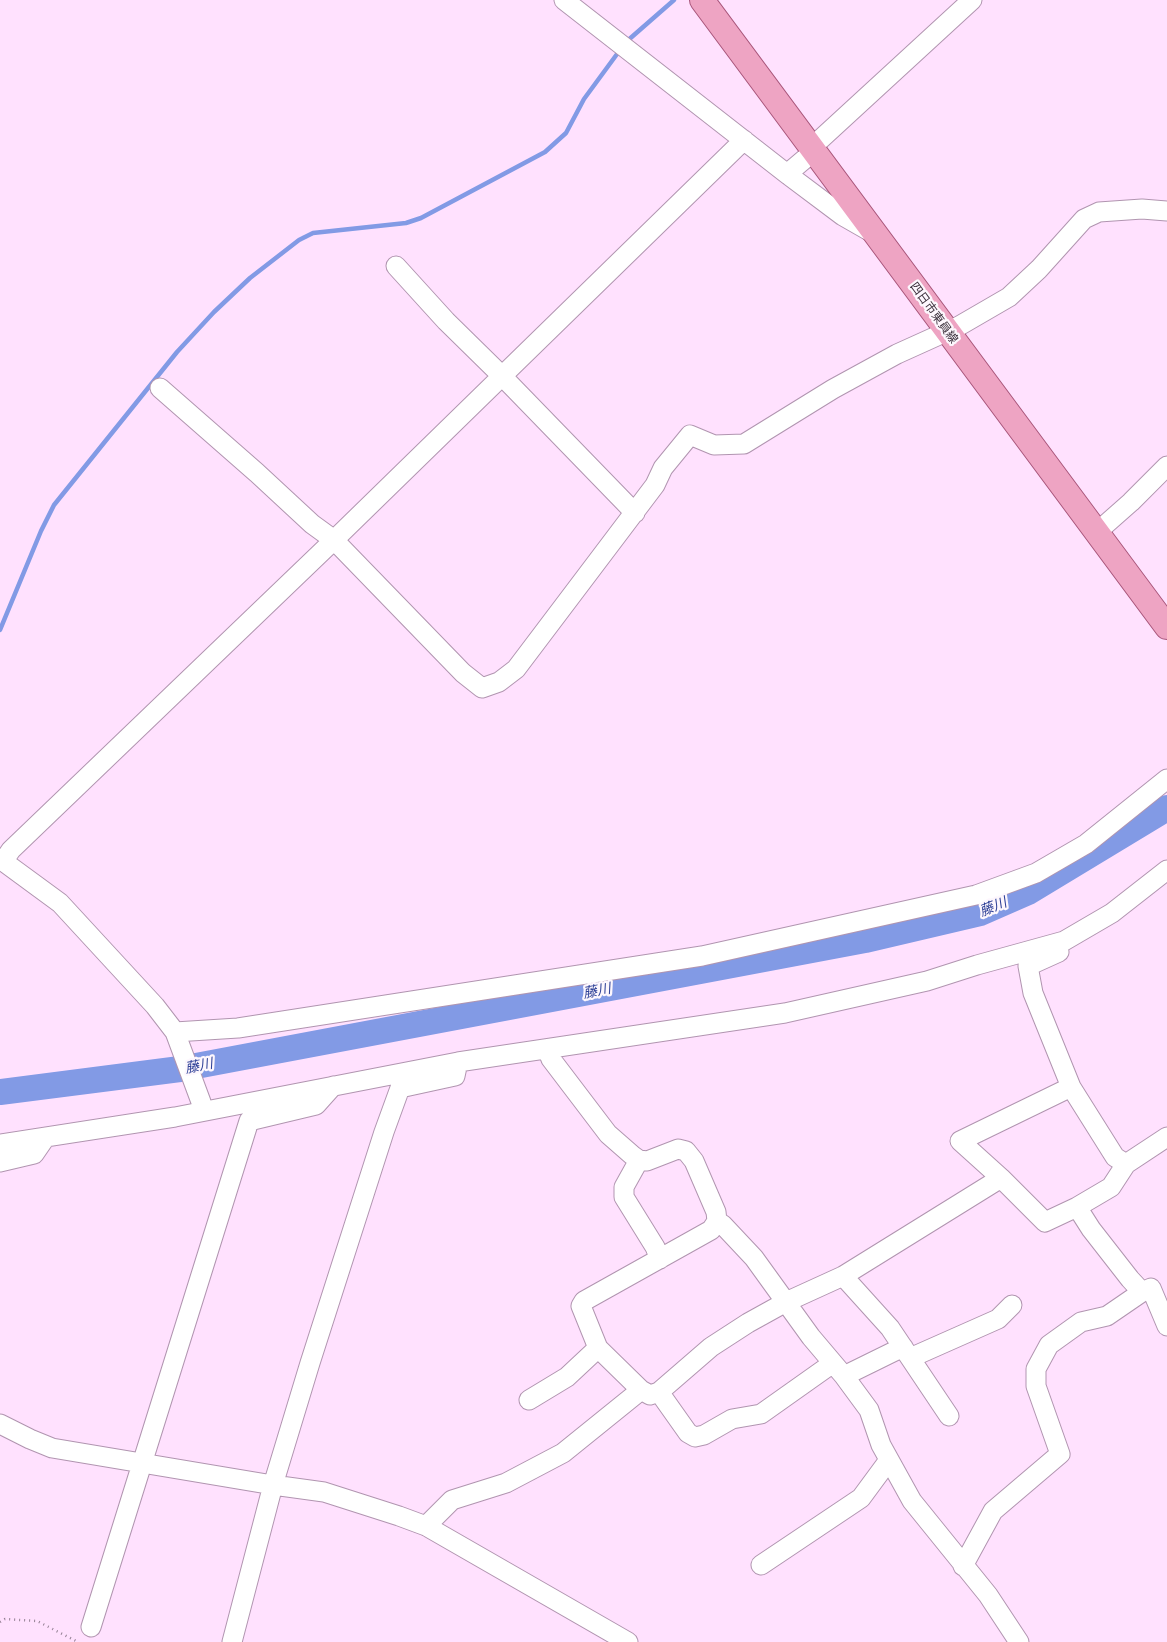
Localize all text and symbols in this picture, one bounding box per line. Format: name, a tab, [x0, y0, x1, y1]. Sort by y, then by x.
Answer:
street label: 四日市東員線	[907, 280, 961, 346]
water label: 藤川	[977, 894, 1009, 920]
water label: 藤川	[582, 980, 612, 1002]
water label: 藤川	[184, 1055, 214, 1077]

